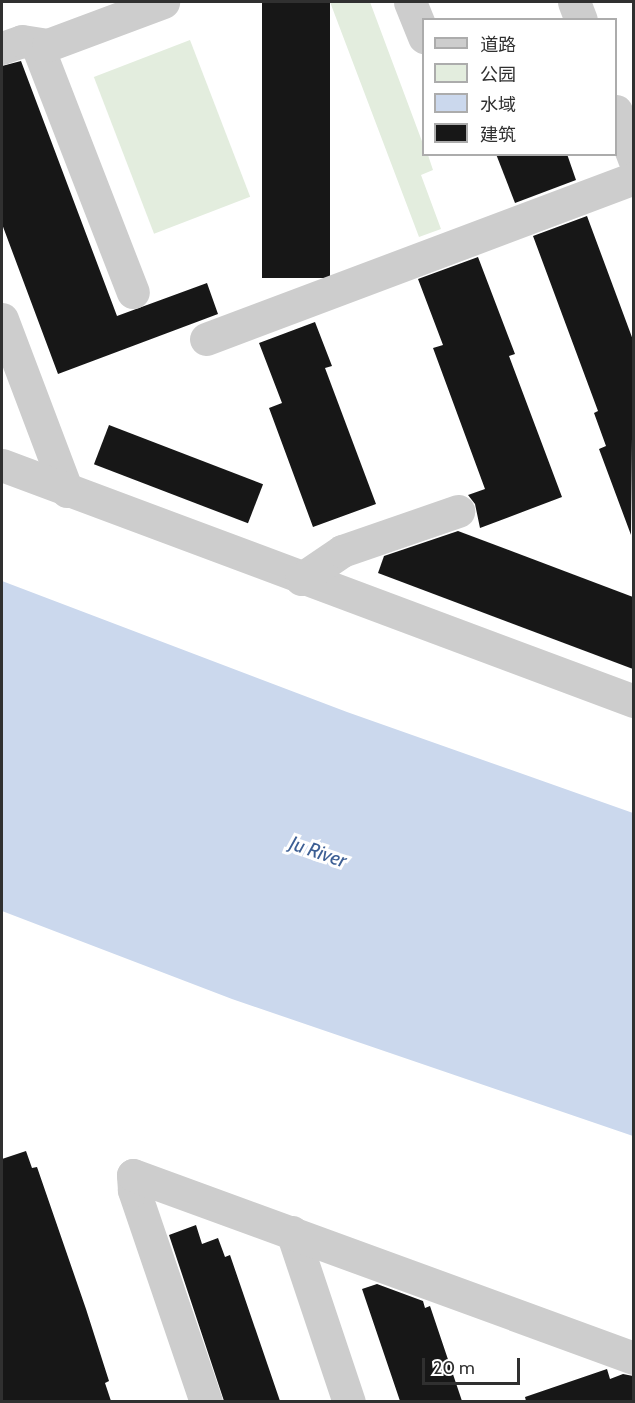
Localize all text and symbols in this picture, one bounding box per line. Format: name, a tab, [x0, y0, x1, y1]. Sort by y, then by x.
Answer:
legend	[422, 18, 617, 156]
text: 道路	[480, 34, 516, 56]
text: 公园	[480, 64, 516, 86]
text: 水域	[480, 94, 516, 116]
text: 建筑	[480, 124, 516, 146]
water label: Ju River	[286, 831, 350, 873]
scale bar	[425, 1346, 522, 1384]
text: 20 m	[433, 1357, 475, 1379]

